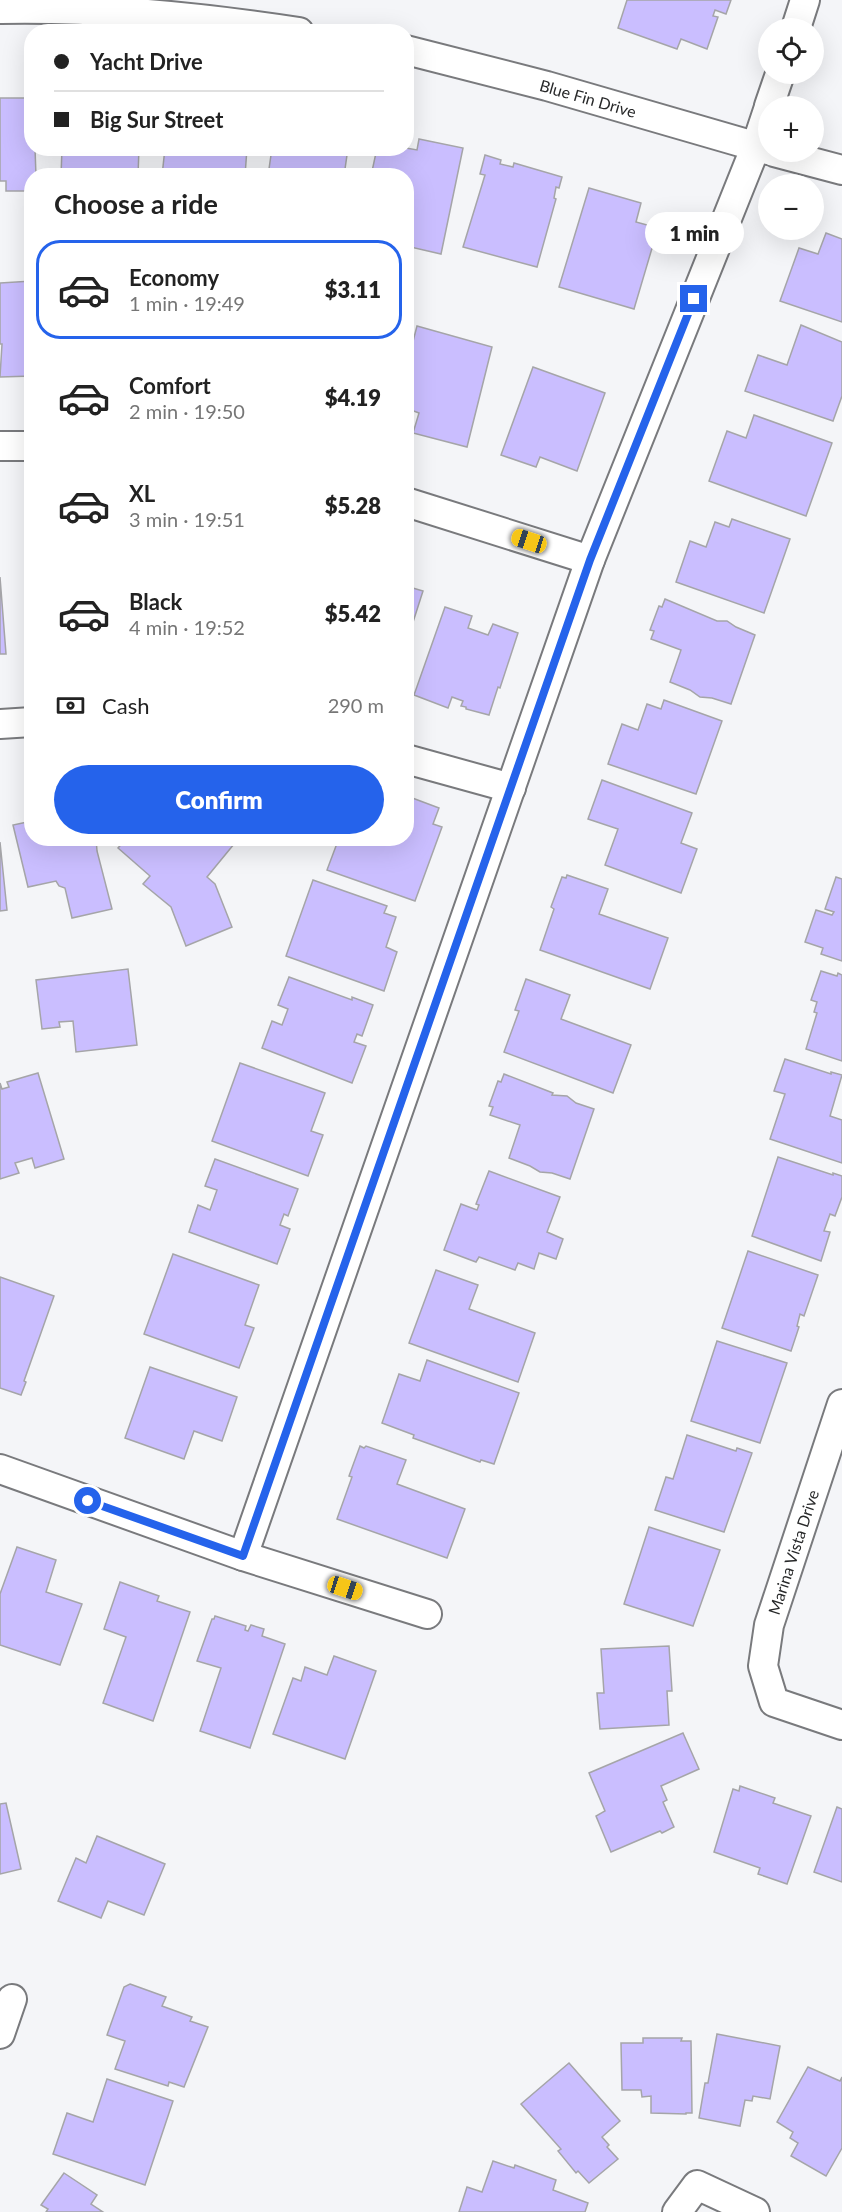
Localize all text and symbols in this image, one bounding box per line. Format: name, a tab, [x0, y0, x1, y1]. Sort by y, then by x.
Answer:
map controls	[758, 18, 824, 240]
button: locate	[758, 18, 824, 84]
text: Yacht Drive	[90, 48, 203, 75]
street label: Blue Fin Drive	[538, 75, 638, 121]
button: +	[758, 96, 824, 162]
text: Big Sur Street	[90, 106, 223, 133]
button: −	[758, 174, 824, 240]
text: Choose a ride	[54, 187, 218, 220]
callout: 1 min	[644, 212, 744, 254]
text: 1 min	[670, 221, 719, 245]
icon: car	[57, 263, 111, 317]
text: Economy	[129, 264, 219, 291]
text: $3.11	[325, 276, 381, 303]
route end	[680, 285, 707, 312]
text: 1 min · 19:49	[129, 291, 245, 315]
icon: car	[57, 371, 111, 425]
text: Comfort	[129, 372, 211, 399]
text: $4.19	[325, 384, 381, 411]
text: 2 min · 19:50	[129, 399, 245, 423]
icon: car	[57, 479, 111, 533]
text: XL	[129, 480, 155, 507]
text: $5.28	[325, 492, 381, 519]
text: 3 min · 19:51	[129, 507, 245, 531]
car	[509, 527, 549, 555]
icon: car	[57, 587, 111, 641]
text: Black	[129, 588, 182, 615]
text: $5.42	[325, 600, 381, 627]
text: 4 min · 19:52	[129, 615, 245, 639]
icon: cash	[54, 689, 87, 722]
text: Cash	[102, 692, 149, 719]
text: 290 m	[328, 693, 384, 717]
button: Confirm	[54, 765, 384, 834]
route start	[74, 1487, 101, 1514]
street label: Marina Vista Drive	[764, 1487, 822, 1617]
car	[325, 1574, 365, 1602]

